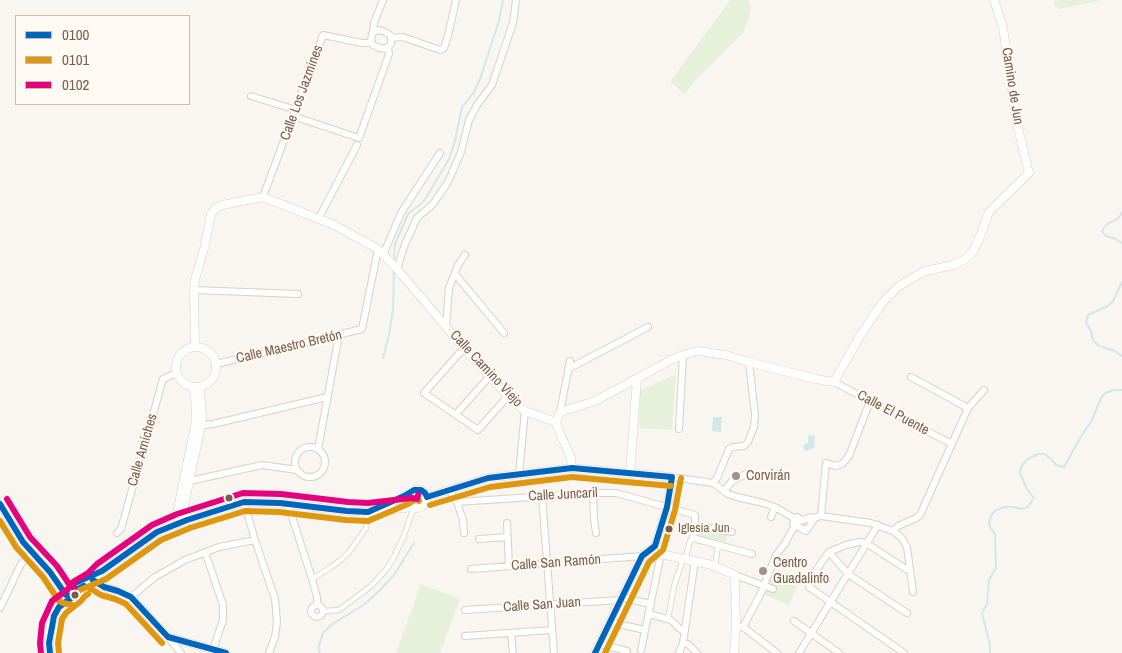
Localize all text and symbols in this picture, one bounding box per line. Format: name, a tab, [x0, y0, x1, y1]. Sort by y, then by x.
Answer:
legend	[15, 15, 190, 105]
text: 0100	[62, 24, 89, 45]
street label: Calle Los Jazmines	[277, 43, 327, 143]
street label: Camino de Jun	[998, 46, 1026, 126]
text: 0101	[62, 49, 89, 70]
text: 0102	[62, 74, 89, 95]
street label: Calle Maestro Bretón	[235, 327, 343, 367]
street label: Calle Camino Viejo	[446, 327, 526, 411]
street label: Calle El Puente	[854, 387, 932, 439]
street label: Calle Arniches	[125, 412, 161, 488]
place label: Corvirán	[746, 468, 790, 484]
marker: Corvirán	[730, 470, 742, 482]
street label: Calle Juncaril	[528, 485, 598, 505]
unlabelled marker	[224, 493, 234, 503]
place label: Iglesia Jun	[678, 521, 730, 537]
marker: Iglesia Jun	[664, 524, 674, 534]
street label: Calle San Ramón	[511, 551, 601, 575]
place label: Centro Guadalinfo	[773, 555, 829, 588]
marker: Centro Guadalinfo	[757, 565, 769, 577]
unlabelled marker	[70, 590, 80, 600]
street label: Calle San Juan	[503, 594, 581, 616]

